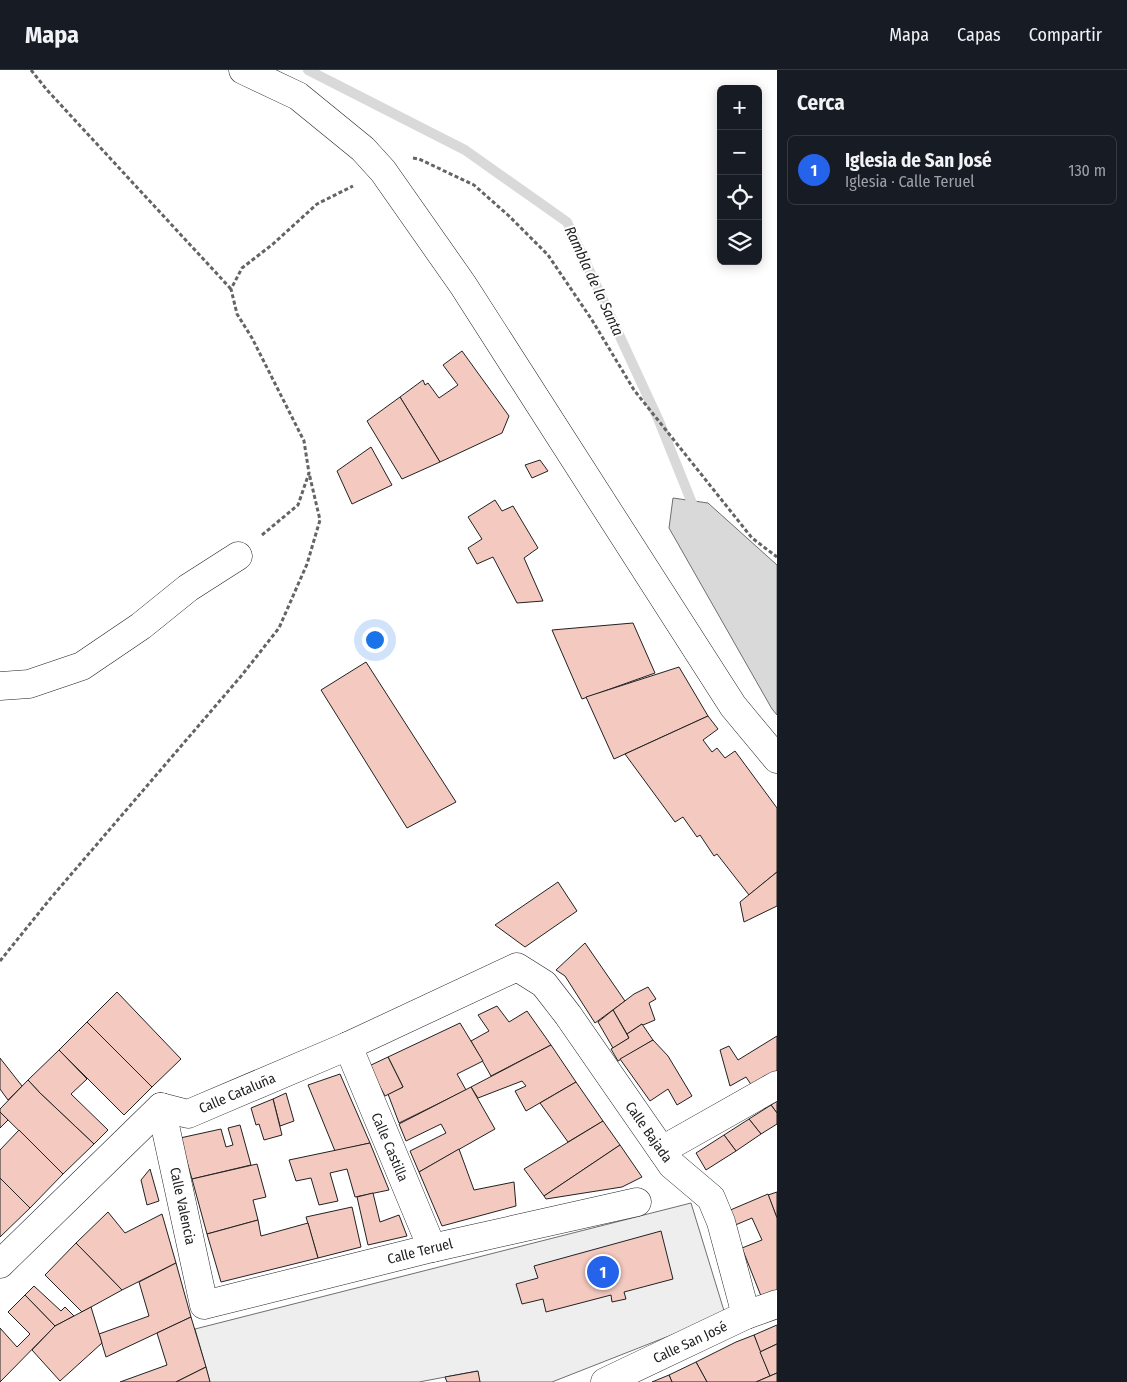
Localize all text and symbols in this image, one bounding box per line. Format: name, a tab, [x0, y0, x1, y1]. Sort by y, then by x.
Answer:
text: Mapa	[25, 21, 79, 49]
text: Mapa	[889, 24, 929, 46]
text: Capas	[957, 24, 1001, 46]
text: Compartir	[1029, 24, 1102, 46]
map controls	[717, 85, 762, 265]
button: +	[717, 85, 762, 130]
text: Cerca	[797, 90, 845, 116]
button: −	[717, 130, 762, 175]
text: Iglesia de San José	[845, 149, 992, 172]
text: 1	[811, 161, 817, 180]
text: 130 m	[1068, 161, 1106, 180]
text: Iglesia · Calle Teruel	[845, 172, 975, 191]
button: locate	[717, 175, 762, 220]
button: layers	[717, 220, 762, 265]
water label: Rambla de la Santa	[561, 223, 627, 339]
your location	[362, 627, 388, 653]
street label: Calle Cataluña	[196, 1070, 278, 1117]
street label: Calle Bajada	[621, 1099, 676, 1166]
street label: Calle Castilla	[367, 1110, 412, 1184]
street label: Calle Valencia	[166, 1166, 199, 1247]
street label: Calle Teruel	[386, 1235, 455, 1268]
pin: 1	[587, 1253, 619, 1291]
street label: Calle San José	[650, 1318, 730, 1367]

